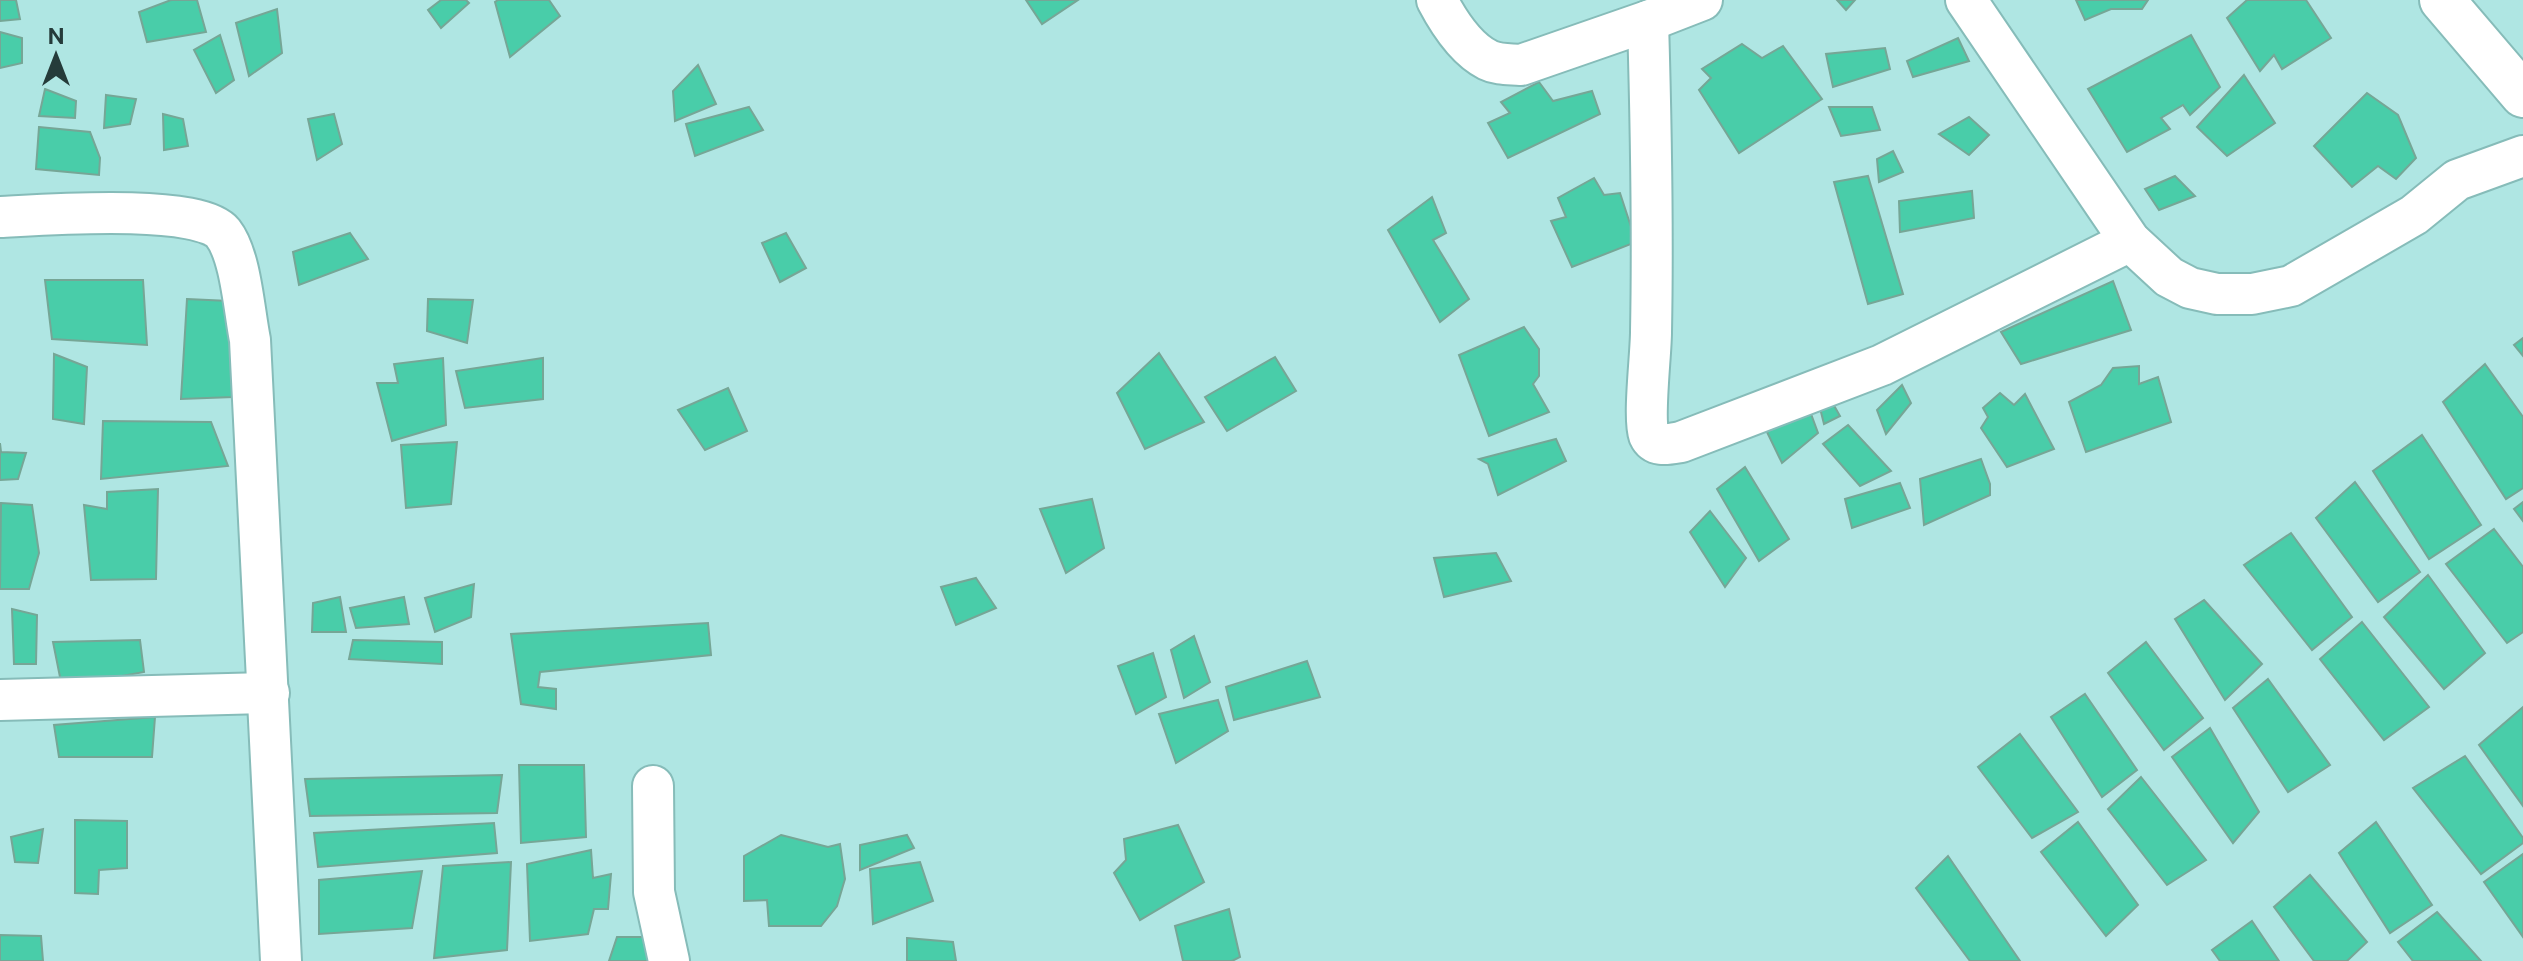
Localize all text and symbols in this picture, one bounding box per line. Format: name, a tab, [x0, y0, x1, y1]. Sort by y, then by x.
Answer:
north arrow	[16, 16, 96, 96]
text: N	[47, 23, 65, 49]

